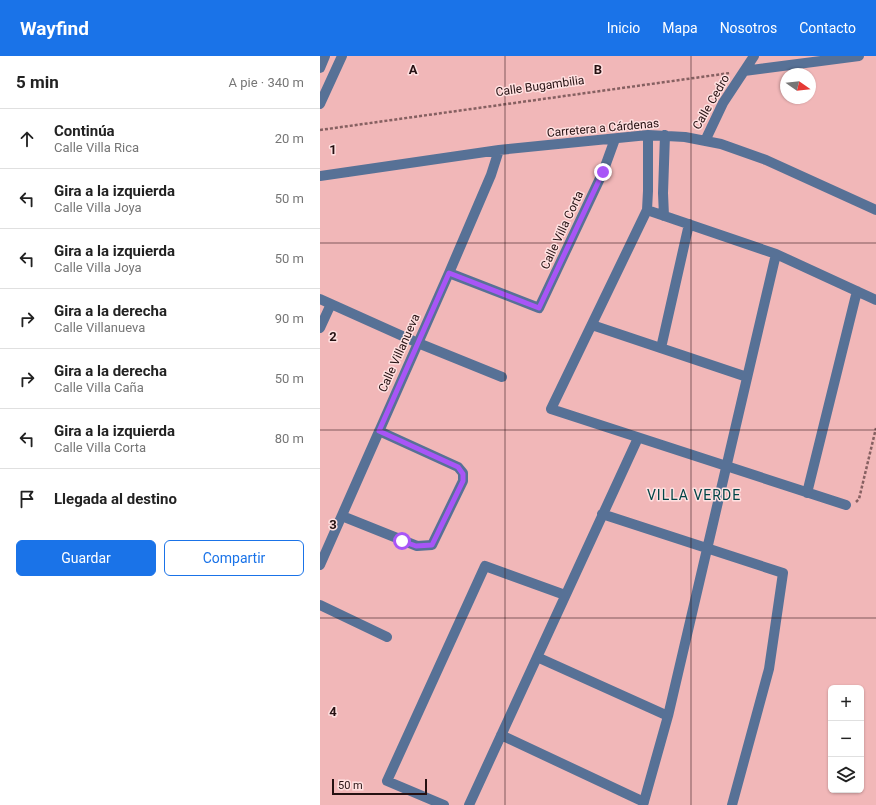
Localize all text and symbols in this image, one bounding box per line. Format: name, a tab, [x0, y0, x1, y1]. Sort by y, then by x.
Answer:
text: Wayfind	[20, 17, 89, 40]
text: Inicio	[607, 20, 640, 36]
text: Mapa	[662, 20, 698, 36]
text: Nosotros	[720, 20, 777, 36]
text: Contacto	[799, 20, 856, 36]
text: A	[409, 62, 418, 77]
text: B	[594, 62, 602, 77]
north arrow	[780, 68, 816, 104]
text: 5 min	[16, 72, 59, 92]
street label: Calle Cedro	[690, 72, 732, 132]
street label: Calle Bugambilia	[495, 73, 585, 99]
text: A pie · 340 m	[229, 75, 304, 90]
street label: Carretera a Cárdenas	[546, 116, 660, 140]
text: Continúa	[54, 122, 115, 140]
icon: ahead	[16, 128, 38, 150]
text: 20 m	[275, 131, 304, 146]
text: Calle Villa Rica	[54, 140, 139, 155]
text: 1	[329, 142, 337, 157]
route end	[594, 163, 612, 181]
text: Gira a la izquierda	[54, 182, 175, 200]
icon: left	[16, 188, 38, 210]
street label: Calle Villa Corta	[538, 189, 586, 271]
text: 50 m	[275, 191, 304, 206]
text: Calle Villa Joya	[54, 200, 142, 215]
text: Gira a la izquierda	[54, 242, 175, 260]
icon: left	[16, 248, 38, 270]
text: 50 m	[275, 251, 304, 266]
text: Calle Villa Joya	[54, 260, 142, 275]
text: Gira a la derecha	[54, 302, 167, 320]
icon: right	[16, 308, 38, 330]
text: 90 m	[275, 311, 304, 326]
street label: Calle Villanueva	[375, 312, 423, 394]
text: Calle Villanueva	[54, 320, 145, 335]
text: 2	[329, 329, 337, 344]
text: Gira a la derecha	[54, 362, 167, 380]
icon: right	[16, 368, 38, 390]
text: 50 m	[275, 371, 304, 386]
text: Calle Villa Caña	[54, 380, 144, 395]
text: Gira a la izquierda	[54, 422, 175, 440]
icon: left	[16, 428, 38, 450]
text: 80 m	[275, 431, 304, 446]
text: Calle Villa Corta	[54, 440, 146, 455]
district label: VILLA VERDE	[647, 487, 741, 503]
icon: arrive	[16, 488, 38, 510]
text: Llegada al destino	[54, 490, 177, 508]
text: 3	[329, 517, 337, 532]
route start	[393, 532, 411, 550]
button: Guardar	[16, 540, 156, 576]
button: Compartir	[164, 540, 304, 576]
map controls	[828, 685, 864, 793]
button: +	[828, 685, 864, 721]
text: 4	[329, 704, 337, 719]
button: −	[828, 721, 864, 757]
button: layers	[828, 757, 864, 793]
scale bar	[332, 777, 427, 796]
text: 50 m	[338, 779, 363, 792]

